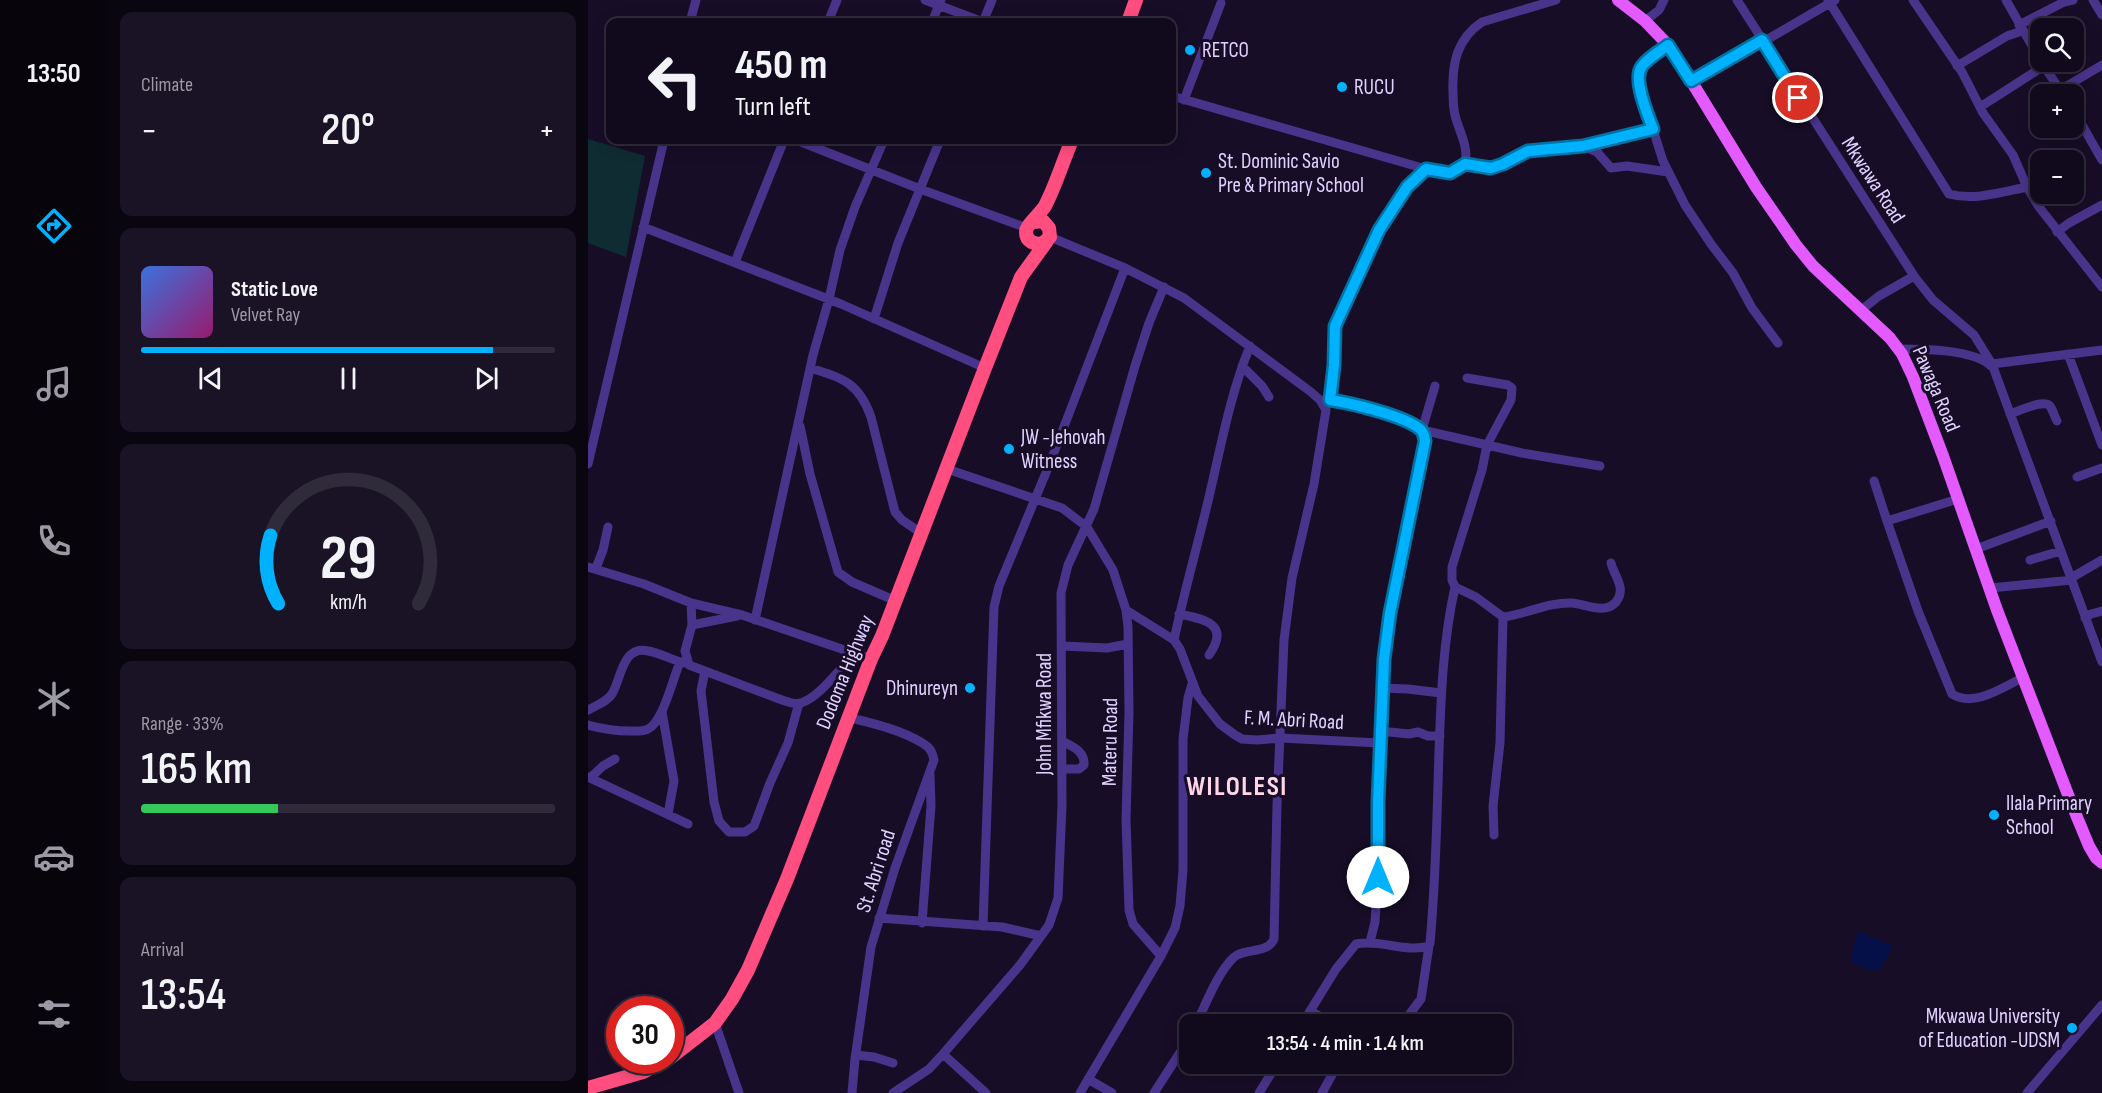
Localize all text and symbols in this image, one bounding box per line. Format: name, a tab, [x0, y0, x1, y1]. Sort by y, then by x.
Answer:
map controls	[2030, 18, 2084, 204]
button: search	[2030, 18, 2084, 72]
place label: RETCO	[1202, 38, 1249, 63]
text: 450 m	[735, 40, 827, 91]
icon: left	[636, 42, 714, 120]
marker: RETCO	[1183, 43, 1197, 57]
text: 13:50	[27, 58, 81, 90]
pin	[1772, 72, 1823, 123]
text: Climate	[141, 73, 193, 97]
place label: RUCU	[1354, 75, 1395, 100]
marker: RUCU	[1335, 80, 1349, 94]
icon: arrive	[1781, 81, 1814, 114]
button: +	[2030, 84, 2084, 138]
text: Turn left	[735, 91, 811, 123]
text: 20°	[321, 103, 375, 158]
text: −	[141, 111, 157, 151]
text: +	[539, 111, 555, 151]
street label: Mkwawa Road	[1836, 132, 1910, 228]
place label: St. Dominic Savio Pre & Primary School	[1218, 149, 1364, 198]
button: −	[2030, 150, 2084, 204]
marker: St. Dominic Savio Pre & Primary School	[1199, 166, 1213, 180]
icon: directions	[33, 205, 75, 247]
text: Static Love	[231, 276, 318, 303]
text: Velvet Ray	[231, 303, 300, 327]
street label: Pawaga Road	[1907, 342, 1965, 436]
icon: previous	[194, 362, 227, 395]
icon: pause	[332, 362, 365, 395]
icon: next	[470, 362, 503, 395]
icon: music	[33, 363, 75, 405]
place label: JW -Jehovah Witness	[1020, 425, 1106, 474]
marker: JW -Jehovah Witness	[1002, 442, 1016, 456]
icon: phone	[33, 520, 75, 562]
text: 29	[320, 522, 376, 597]
text: km/h	[329, 590, 367, 615]
street label: Dodoma Highway	[811, 611, 879, 733]
street label: John Mfikwa Road	[1032, 653, 1057, 776]
place label: Dhinureyn	[886, 676, 958, 701]
icon: climate	[33, 678, 75, 720]
marker: Dhinureyn	[963, 681, 977, 695]
street label: Materu Road	[1097, 698, 1123, 786]
street label: F. M. Abri Road	[1243, 705, 1345, 735]
text: Range · 33%	[141, 712, 224, 736]
text: 165 km	[141, 742, 252, 797]
district label: WILOLESI	[1186, 771, 1288, 803]
place label: Ilala Primary School	[2006, 791, 2092, 840]
marker: Ilala Primary School	[1987, 808, 2001, 822]
street label: St. Abri road	[851, 827, 901, 915]
icon: car	[33, 836, 75, 878]
position arrow	[1346, 845, 1410, 909]
text: Arrival	[141, 938, 184, 962]
text: 13:54	[141, 968, 226, 1023]
icon: filters	[33, 993, 75, 1035]
speed limit sign: 30	[606, 996, 684, 1074]
place label: Mkwawa University of Education -UDSM	[1919, 1004, 2060, 1053]
marker: Mkwawa University of Education -UDSM	[2065, 1021, 2079, 1035]
text: 13:54 · 4 min · 1.4 km	[1267, 1030, 1424, 1057]

